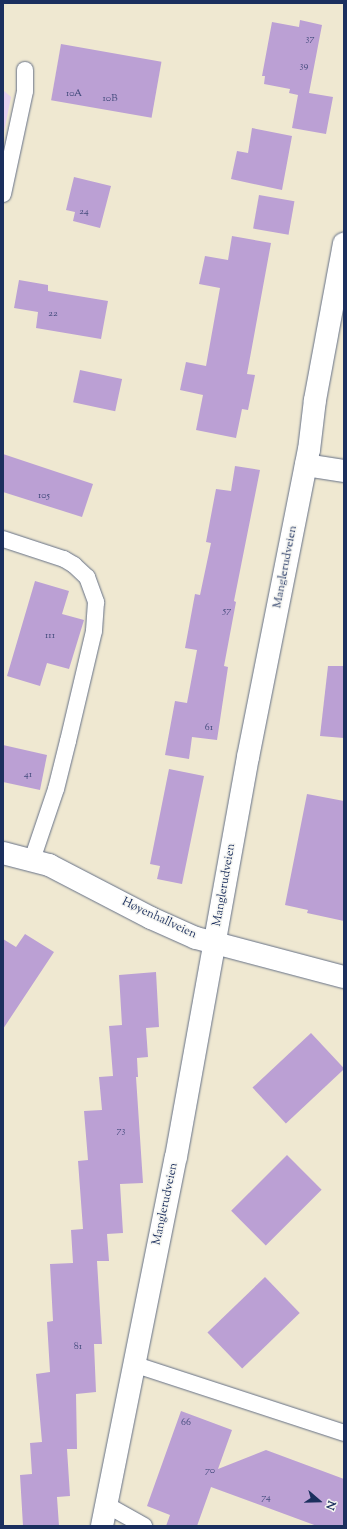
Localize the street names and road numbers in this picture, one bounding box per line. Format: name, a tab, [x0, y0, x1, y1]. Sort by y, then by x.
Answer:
street label: Manglerudveien	[271, 524, 301, 610]
street label: Manglerudveien	[211, 842, 239, 928]
street label: Høyenhallveien	[119, 895, 199, 943]
street label: Manglerudveien	[150, 1162, 182, 1246]

